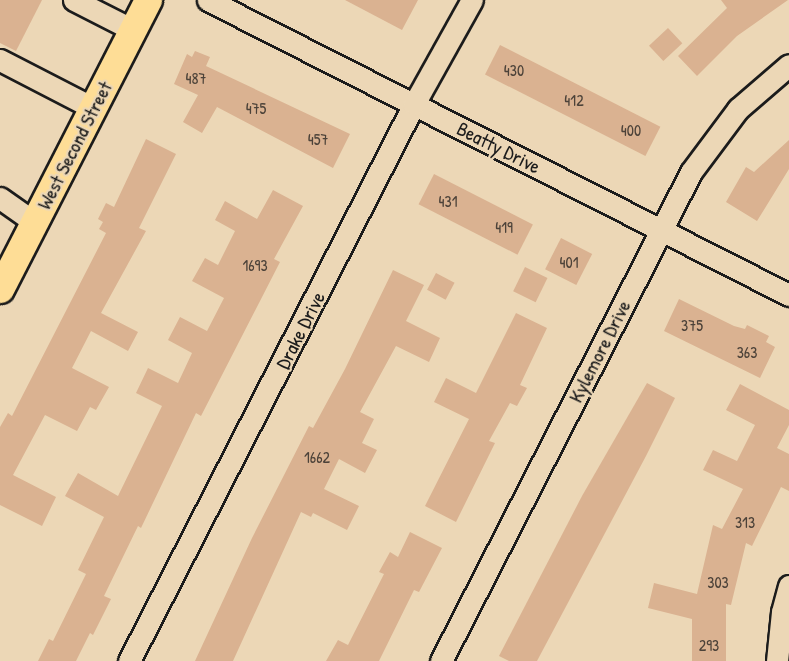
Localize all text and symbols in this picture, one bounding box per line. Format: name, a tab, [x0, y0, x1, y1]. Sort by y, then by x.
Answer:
house number: 430	[504, 60, 524, 80]
house number: 487	[186, 68, 206, 88]
street label: West Second Street	[31, 77, 117, 213]
house number: 412	[564, 90, 584, 110]
house number: 475	[246, 98, 266, 118]
street label: Beatty Drive	[453, 116, 545, 178]
house number: 400	[621, 120, 641, 140]
house number: 457	[308, 129, 328, 149]
house number: 431	[439, 191, 457, 211]
house number: 419	[495, 217, 513, 237]
house number: 401	[560, 252, 578, 272]
house number: 1693	[242, 255, 268, 275]
street label: Drake Drive	[270, 287, 330, 373]
street label: Kylemore Drive	[563, 296, 635, 406]
house number: 375	[681, 315, 703, 335]
house number: 363	[737, 342, 757, 362]
house number: 1662	[304, 447, 330, 467]
house number: 313	[735, 512, 755, 532]
house number: 303	[707, 572, 729, 592]
house number: 293	[699, 635, 719, 655]

